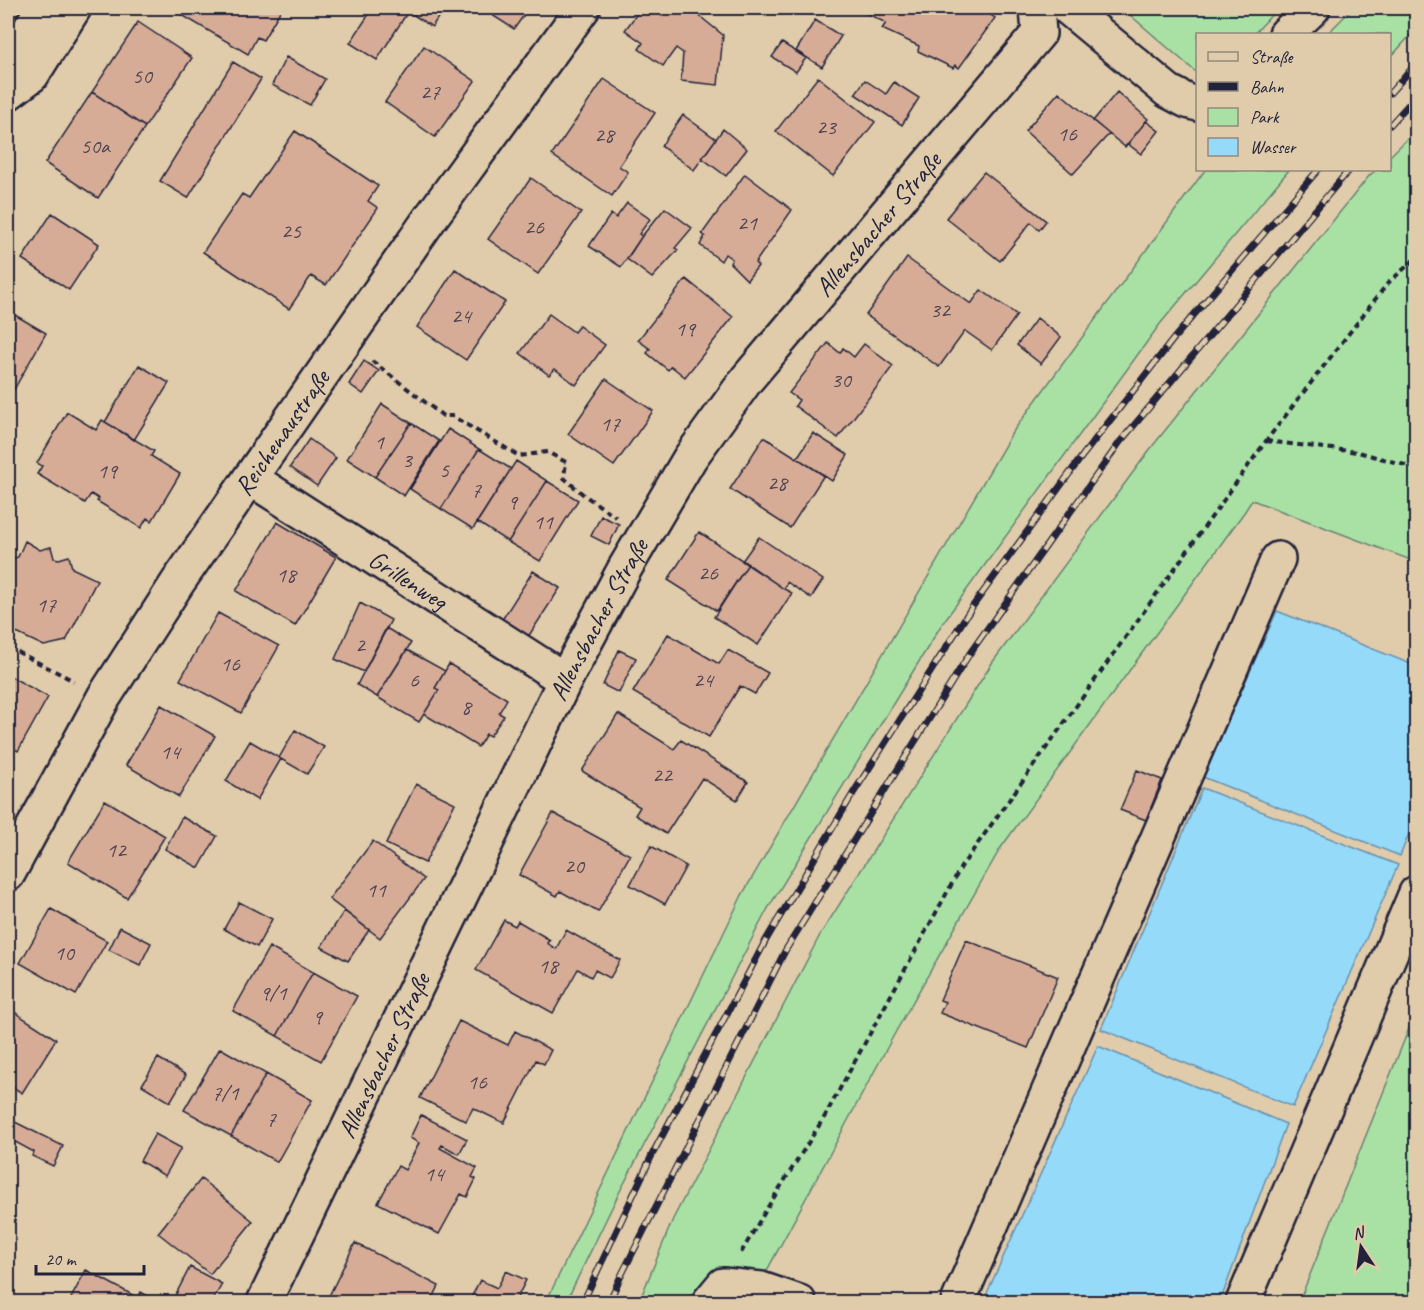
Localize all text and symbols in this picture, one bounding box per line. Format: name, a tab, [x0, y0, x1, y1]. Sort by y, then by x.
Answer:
legend	[1196, 33, 1391, 171]
text: Straße	[1250, 46, 1294, 68]
house number: 50	[132, 62, 154, 90]
text: Bahn	[1250, 76, 1285, 98]
house number: 27	[420, 78, 441, 106]
text: Park	[1250, 106, 1280, 128]
house number: 23	[816, 113, 838, 141]
house number: 16	[1057, 120, 1078, 148]
house number: 28	[594, 121, 616, 149]
house number: 50a	[80, 132, 111, 160]
text: Wasser	[1250, 136, 1297, 158]
street label: Allensbacher Straße	[808, 143, 950, 304]
house number: 21	[737, 209, 758, 237]
house number: 26	[524, 213, 545, 241]
house number: 25	[281, 217, 302, 245]
house number: 32	[930, 296, 952, 324]
house number: 24	[451, 302, 473, 330]
house number: 19	[675, 315, 697, 343]
street label: Reichenaustraße	[227, 361, 339, 502]
house number: 30	[831, 366, 853, 394]
house number: 17	[600, 410, 621, 438]
house number: 1	[374, 428, 385, 456]
house number: 3	[402, 446, 414, 474]
house number: 5	[439, 456, 450, 484]
house number: 19	[97, 457, 119, 485]
house number: 28	[767, 469, 789, 497]
house number: 7	[471, 476, 482, 504]
house number: 9	[507, 488, 519, 516]
house number: 11	[533, 508, 554, 536]
street label: Allensbacher Straße	[542, 531, 657, 706]
street label: Grillenweg	[362, 542, 455, 618]
house number: 26	[698, 559, 719, 587]
house number: 18	[276, 561, 298, 589]
house number: 17	[36, 591, 57, 619]
house number: 2	[355, 631, 367, 659]
house number: 16	[220, 650, 241, 678]
house number: 6	[409, 666, 420, 694]
house number: 24	[693, 666, 715, 694]
house number: 8	[461, 693, 473, 721]
house number: 14	[160, 738, 182, 766]
house number: 22	[652, 761, 674, 789]
house number: 12	[106, 836, 128, 864]
house number: 20	[564, 852, 586, 880]
house number: 11	[366, 876, 387, 904]
house number: 10	[54, 939, 76, 967]
house number: 18	[538, 952, 560, 980]
street label: Allensbacher Straße	[330, 965, 439, 1143]
house number: 9/1	[259, 979, 288, 1007]
house number: 9	[312, 1003, 324, 1031]
house number: 16	[467, 1068, 488, 1096]
house number: 7/1	[211, 1079, 240, 1107]
house number: 7	[266, 1105, 277, 1133]
house number: 14	[424, 1160, 446, 1188]
north arrow	[1331, 1217, 1391, 1277]
text: N	[1351, 1222, 1368, 1244]
scale bar	[36, 1238, 144, 1276]
text: 20 m	[45, 1248, 78, 1270]

